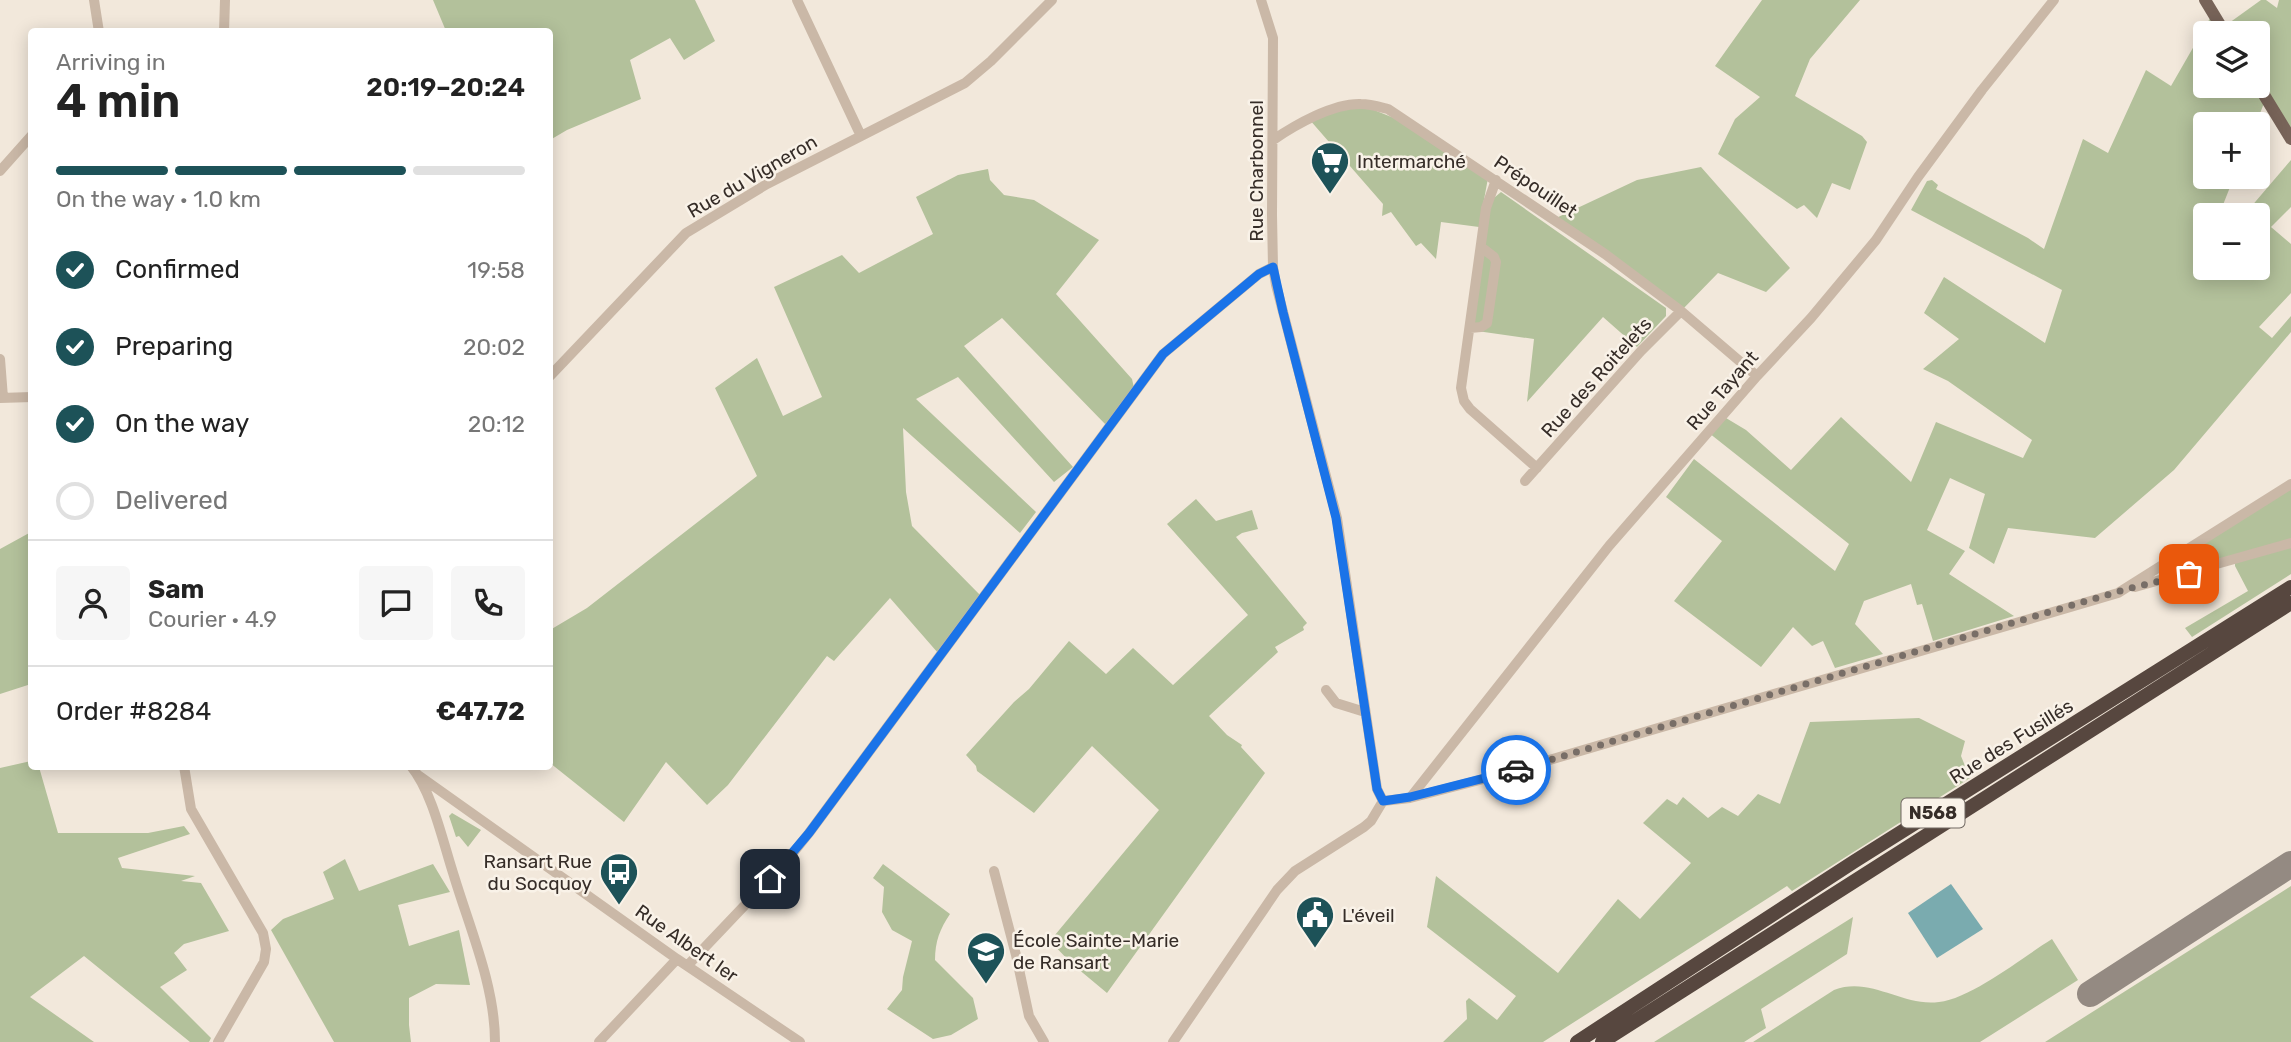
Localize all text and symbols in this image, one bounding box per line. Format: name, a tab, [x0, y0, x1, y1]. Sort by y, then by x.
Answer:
map controls	[2193, 21, 2270, 280]
button: layers	[2193, 21, 2270, 98]
text: Arriving in	[56, 48, 166, 76]
text: 20:19–20:24	[366, 72, 525, 103]
text: 4 min	[56, 74, 180, 129]
street label: Rue Charbonnel	[1245, 100, 1268, 242]
button: +	[2193, 112, 2270, 189]
street label: Rue du Vigneron	[683, 130, 821, 223]
supermarket icon: Intermarché	[1309, 140, 1351, 195]
place label: Intermarché	[1357, 150, 1466, 173]
street label: Prépouillet	[1490, 150, 1582, 223]
text: On the way · 1.0 km	[56, 185, 261, 213]
button: −	[2193, 203, 2270, 280]
icon: check	[56, 251, 94, 289]
text: Confirmed	[115, 254, 240, 285]
text: 19:58	[467, 256, 525, 284]
street label: Rue des Roitelets	[1536, 313, 1656, 442]
icon: check	[56, 328, 94, 366]
text: Preparing	[115, 331, 233, 362]
text: 20:02	[463, 333, 525, 361]
street label: Rue Tayant	[1682, 346, 1763, 435]
icon: check	[56, 405, 94, 443]
text: On the way	[115, 408, 249, 439]
text: 20:12	[468, 410, 525, 438]
text: Delivered	[115, 485, 228, 516]
pin	[2159, 544, 2219, 604]
icon: bag	[2170, 555, 2208, 593]
button: person	[56, 566, 130, 640]
button: chat	[359, 566, 433, 640]
button: phone	[451, 566, 525, 640]
text: Sam	[148, 574, 204, 605]
text: Courier · 4.9	[148, 605, 277, 633]
street label: Rue des Fusillés	[1945, 694, 2077, 789]
text: Order #8284	[56, 696, 212, 727]
text: €47.72	[436, 696, 525, 727]
courier	[1481, 735, 1551, 805]
icon: car	[1497, 751, 1535, 789]
road number: N568	[1902, 798, 1965, 828]
pin	[740, 849, 800, 909]
place label: Ransart Rue du Socquoy	[484, 850, 592, 895]
bus stop icon: Ransart Rue du Socquoy	[598, 851, 640, 906]
icon: home	[751, 860, 789, 898]
public building icon: L'éveil	[1294, 894, 1336, 949]
street label: Rue Albert Ier	[631, 899, 743, 988]
place label: L'éveil	[1342, 904, 1395, 927]
place label: École Sainte-Marie de Ransart	[1013, 929, 1179, 974]
school or university icon: École Sainte-Marie de Ransart	[965, 930, 1007, 985]

